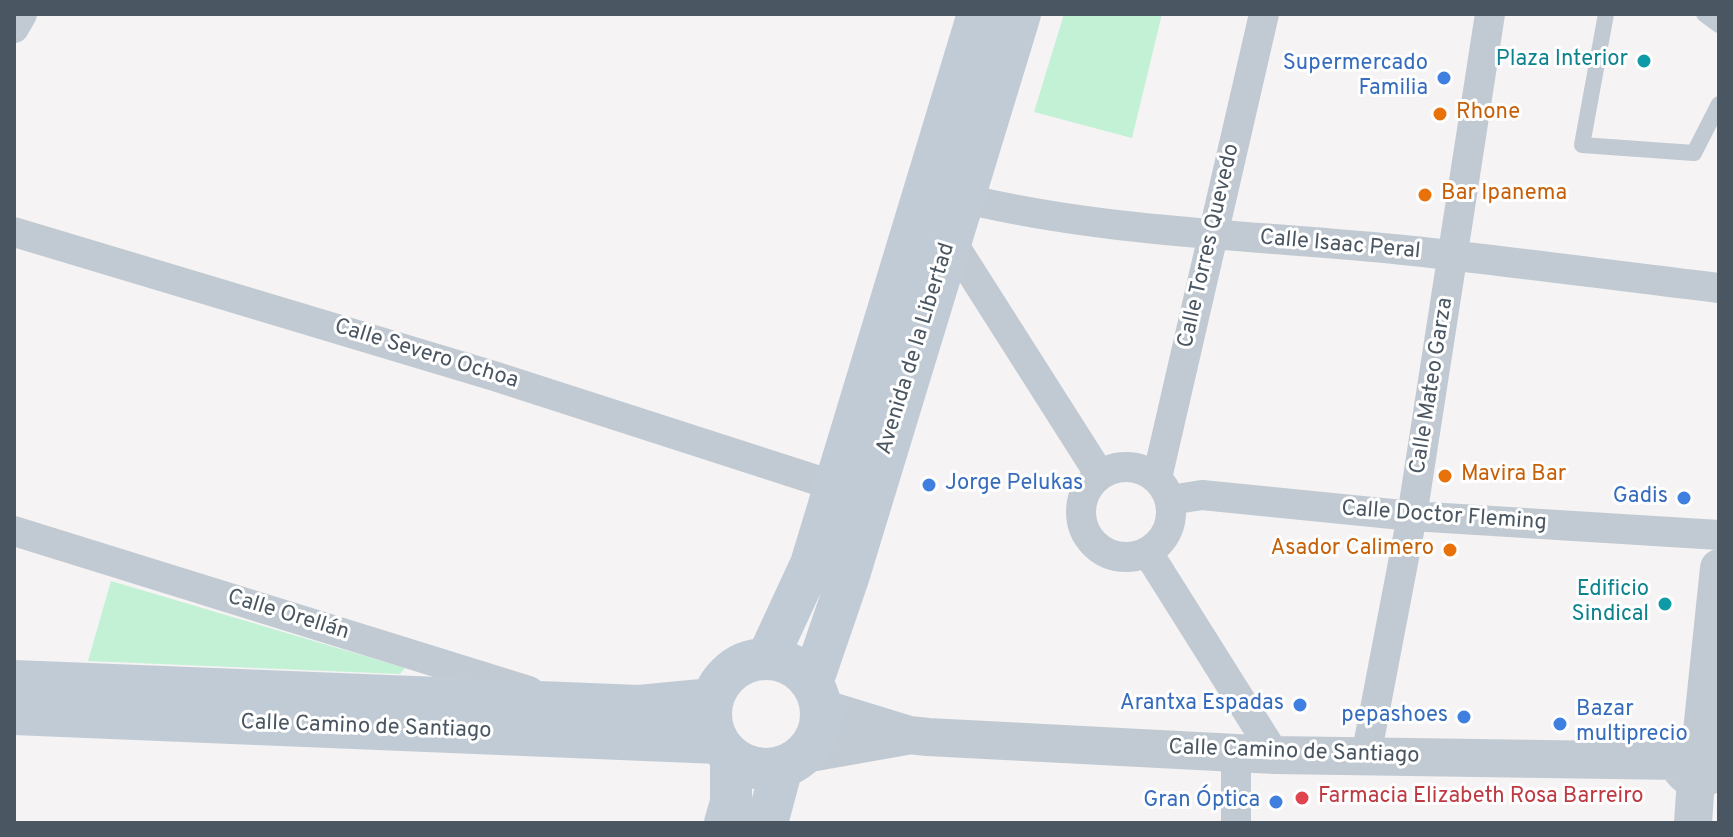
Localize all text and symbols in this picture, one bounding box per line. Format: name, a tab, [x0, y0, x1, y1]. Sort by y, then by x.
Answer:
place label: Plaza Interior	[1496, 48, 1628, 74]
place label: Supermercado Familia	[1283, 52, 1428, 104]
marker: Plaza Interior	[1635, 52, 1653, 70]
marker: Supermercado Familia	[1435, 69, 1453, 87]
place label: Rhone	[1456, 101, 1520, 127]
marker: Rhone	[1431, 105, 1449, 123]
street label: Calle Torres Quevedo	[1174, 141, 1246, 351]
place label: Bar Ipanema	[1441, 182, 1567, 208]
marker: Bar Ipanema	[1416, 186, 1434, 204]
street label: Calle Isaac Peral	[1258, 226, 1422, 266]
street label: Avenida de la Libertad	[872, 240, 962, 458]
street label: Calle Mateo Garza	[1406, 296, 1460, 476]
street label: Calle Severo Ochoa	[331, 314, 521, 396]
place label: Mavira Bar	[1461, 463, 1566, 489]
marker: Mavira Bar	[1436, 467, 1454, 485]
place label: Jorge Pelukas	[945, 472, 1083, 498]
marker: Jorge Pelukas	[920, 476, 938, 494]
place label: Gadis	[1613, 485, 1668, 511]
marker: Gadis	[1675, 489, 1693, 507]
street label: Calle Doctor Fleming	[1340, 497, 1548, 537]
place label: Asador Calimero	[1270, 537, 1434, 563]
marker: Asador Calimero	[1441, 541, 1459, 559]
place label: Edificio Sindical	[1571, 578, 1649, 630]
street label: Calle Orellán	[224, 585, 352, 647]
marker: Edificio Sindical	[1656, 595, 1674, 613]
place label: Arantxa Espadas	[1120, 692, 1284, 718]
marker: Arantxa Espadas	[1291, 696, 1309, 714]
place label: Bazar multiprecio	[1576, 698, 1688, 750]
place label: pepashoes	[1341, 704, 1448, 730]
marker: pepashoes	[1455, 708, 1473, 726]
street label: Calle Camino de Santiago	[240, 710, 492, 746]
marker: Bazar multiprecio	[1551, 715, 1569, 733]
street label: Calle Camino de Santiago	[1168, 735, 1420, 771]
place label: Farmacia Elizabeth Rosa Barreiro	[1318, 785, 1643, 811]
place label: Gran Óptica	[1143, 789, 1260, 815]
marker: Farmacia Elizabeth Rosa Barreiro	[1293, 789, 1311, 807]
marker: Gran Óptica	[1267, 793, 1285, 811]

